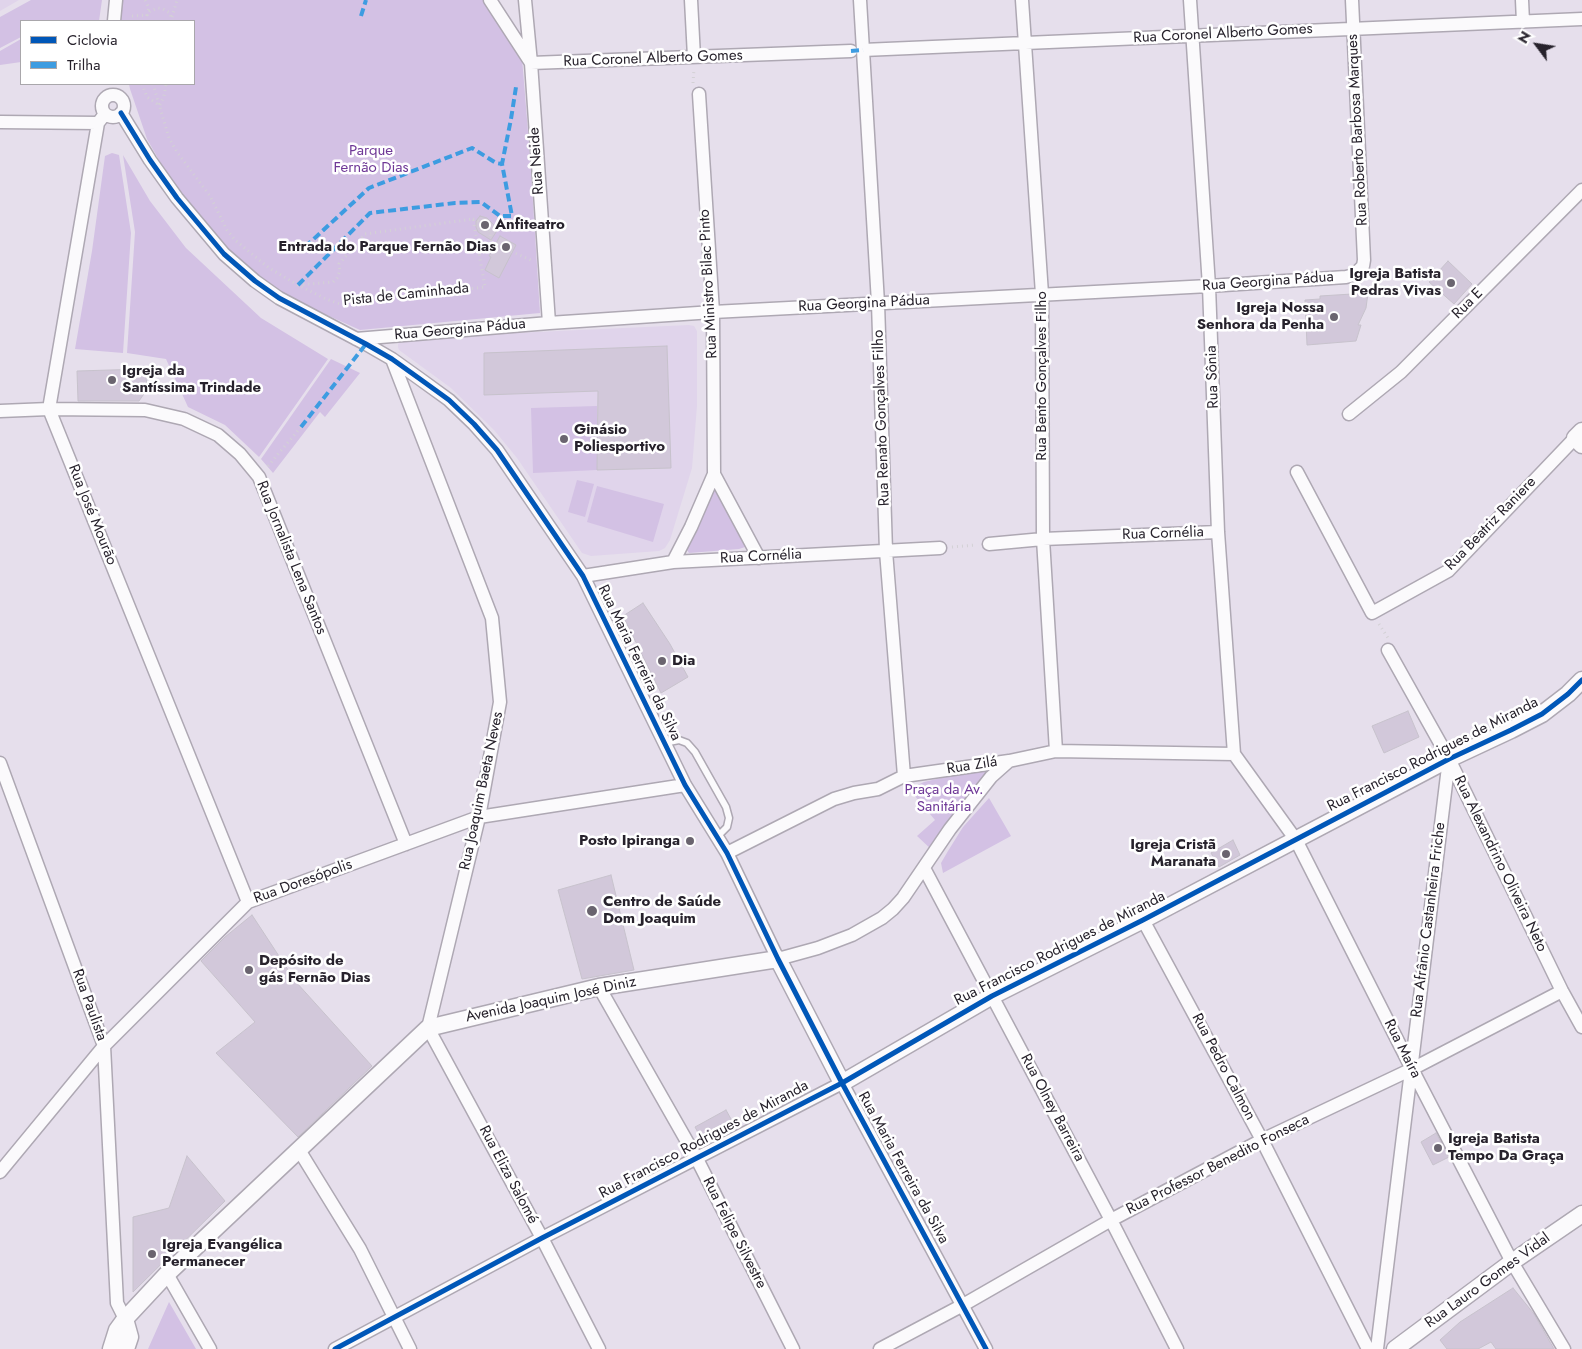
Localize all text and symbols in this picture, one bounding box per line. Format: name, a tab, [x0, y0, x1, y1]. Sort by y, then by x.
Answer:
legend	[20, 20, 195, 85]
street label: Rua Coronel Alberto Gomes	[1133, 20, 1313, 48]
north arrow	[1512, 20, 1562, 70]
text: N	[1513, 27, 1536, 47]
text: Ciclovia	[67, 29, 117, 51]
street label: Rua Roberto Barbosa Marques	[1344, 34, 1372, 226]
street label: Rua Coronel Alberto Gomes	[563, 47, 743, 71]
text: Trilha	[67, 54, 100, 76]
street label: Rua Neide	[526, 127, 548, 195]
park label: Parque Fernão Dias	[333, 142, 409, 177]
street label: Rua Ministro Bilac Pinto	[696, 209, 722, 359]
place label: Anfiteatro	[495, 216, 565, 234]
marker: Anfiteatro	[479, 219, 491, 231]
place label: Entrada do Parque Fernão Dias	[278, 238, 496, 256]
marker: Entrada do Parque Fernão Dias	[500, 241, 512, 253]
place label: Igreja Batista Pedras Vivas	[1349, 265, 1441, 300]
street label: Rua Georgina Pádua	[1202, 268, 1334, 296]
marker: Igreja Batista Pedras Vivas	[1445, 277, 1457, 289]
street label: Pista de Caminhada	[342, 279, 470, 311]
street label: Rua E	[1449, 285, 1487, 323]
street label: Rua Bento Gonçalves Filho	[1033, 291, 1051, 461]
street label: Rua Georgina Pádua	[798, 292, 930, 316]
place label: Igreja Nossa Senhora da Penha	[1197, 299, 1324, 334]
marker: Igreja Nossa Senhora da Penha	[1328, 311, 1340, 323]
street label: Rua Georgina Pádua	[394, 315, 526, 345]
street label: Rua Renato Gonçalves Filho	[870, 329, 894, 507]
street label: Rua Sônia	[1203, 345, 1223, 409]
place label: Igreja da Santíssima Trindade	[122, 362, 261, 397]
marker: Igreja da Santíssima Trindade	[106, 374, 118, 386]
place label: Ginásio Poliesportivo	[574, 421, 665, 456]
marker: Ginásio Poliesportivo	[558, 433, 570, 445]
street label: Rua José Mourão	[64, 462, 120, 568]
street label: Rua Beatriz Raniere	[1442, 473, 1540, 575]
street label: Rua Jornalista Lena Santos	[252, 479, 330, 637]
street label: Rua Cornélia	[1122, 524, 1204, 544]
street label: Rua Cornélia	[720, 546, 802, 568]
street label: Rua Maria Ferreira da Silva	[593, 582, 685, 744]
place label: Dia	[672, 652, 695, 670]
marker: Dia	[656, 655, 668, 667]
street label: Rua Francisco Rodrigues de Miranda	[1325, 694, 1541, 816]
street label: Rua Joaquim Baeta Neves	[456, 710, 508, 872]
street label: Rua Zilá	[946, 753, 998, 779]
street label: Rua Alexandrino Oliveira Neto	[1449, 773, 1551, 955]
park label: Praça da Av. Sanitária	[905, 781, 983, 816]
street label: Rua Afrânio Castanheira Friche	[1408, 821, 1450, 1019]
place label: Posto Ipiranga	[579, 832, 680, 850]
marker: Posto Ipiranga	[684, 835, 696, 847]
place label: Igreja Cristã Maranata	[1130, 836, 1216, 871]
marker: Igreja Cristã Maranata	[1220, 848, 1232, 860]
street label: Rua Doresópolis	[251, 856, 355, 908]
street label: Rua Francisco Rodrigues de Miranda	[952, 888, 1168, 1010]
place label: Centro de Saúde Dom Joaquim	[603, 893, 721, 928]
marker: Centro de Saúde Dom Joaquim	[585, 904, 599, 918]
place label: Depósito de gás Fernão Dias	[259, 952, 370, 987]
marker: Depósito de gás Fernão Dias	[243, 964, 255, 976]
street label: Rua Paulista	[68, 967, 110, 1043]
street label: Avenida Joaquim José Diniz	[464, 973, 638, 1027]
street label: Rua Pedro Calmon	[1187, 1011, 1259, 1123]
street label: Rua Maíra	[1380, 1017, 1424, 1081]
street label: Rua Olney Barreira	[1016, 1051, 1088, 1165]
street label: Rua Francisco Rodrigues de Miranda	[596, 1077, 812, 1203]
street label: Rua Maria Ferreira da Silva	[854, 1089, 952, 1247]
street label: Rua Professor Benedito Fonseca	[1124, 1111, 1312, 1219]
street label: Rua Eliza Salomé	[475, 1123, 541, 1227]
place label: Igreja Batista Tempo Da Graça	[1448, 1130, 1564, 1165]
marker: Igreja Batista Tempo Da Graça	[1432, 1142, 1444, 1154]
street label: Rua Felipe Silvestre	[698, 1174, 770, 1292]
street label: Rua Lauro Gomes Vidal	[1422, 1230, 1554, 1332]
place label: Igreja Evangélica Permanecer	[162, 1236, 282, 1271]
marker: Igreja Evangélica Permanecer	[146, 1248, 158, 1260]

